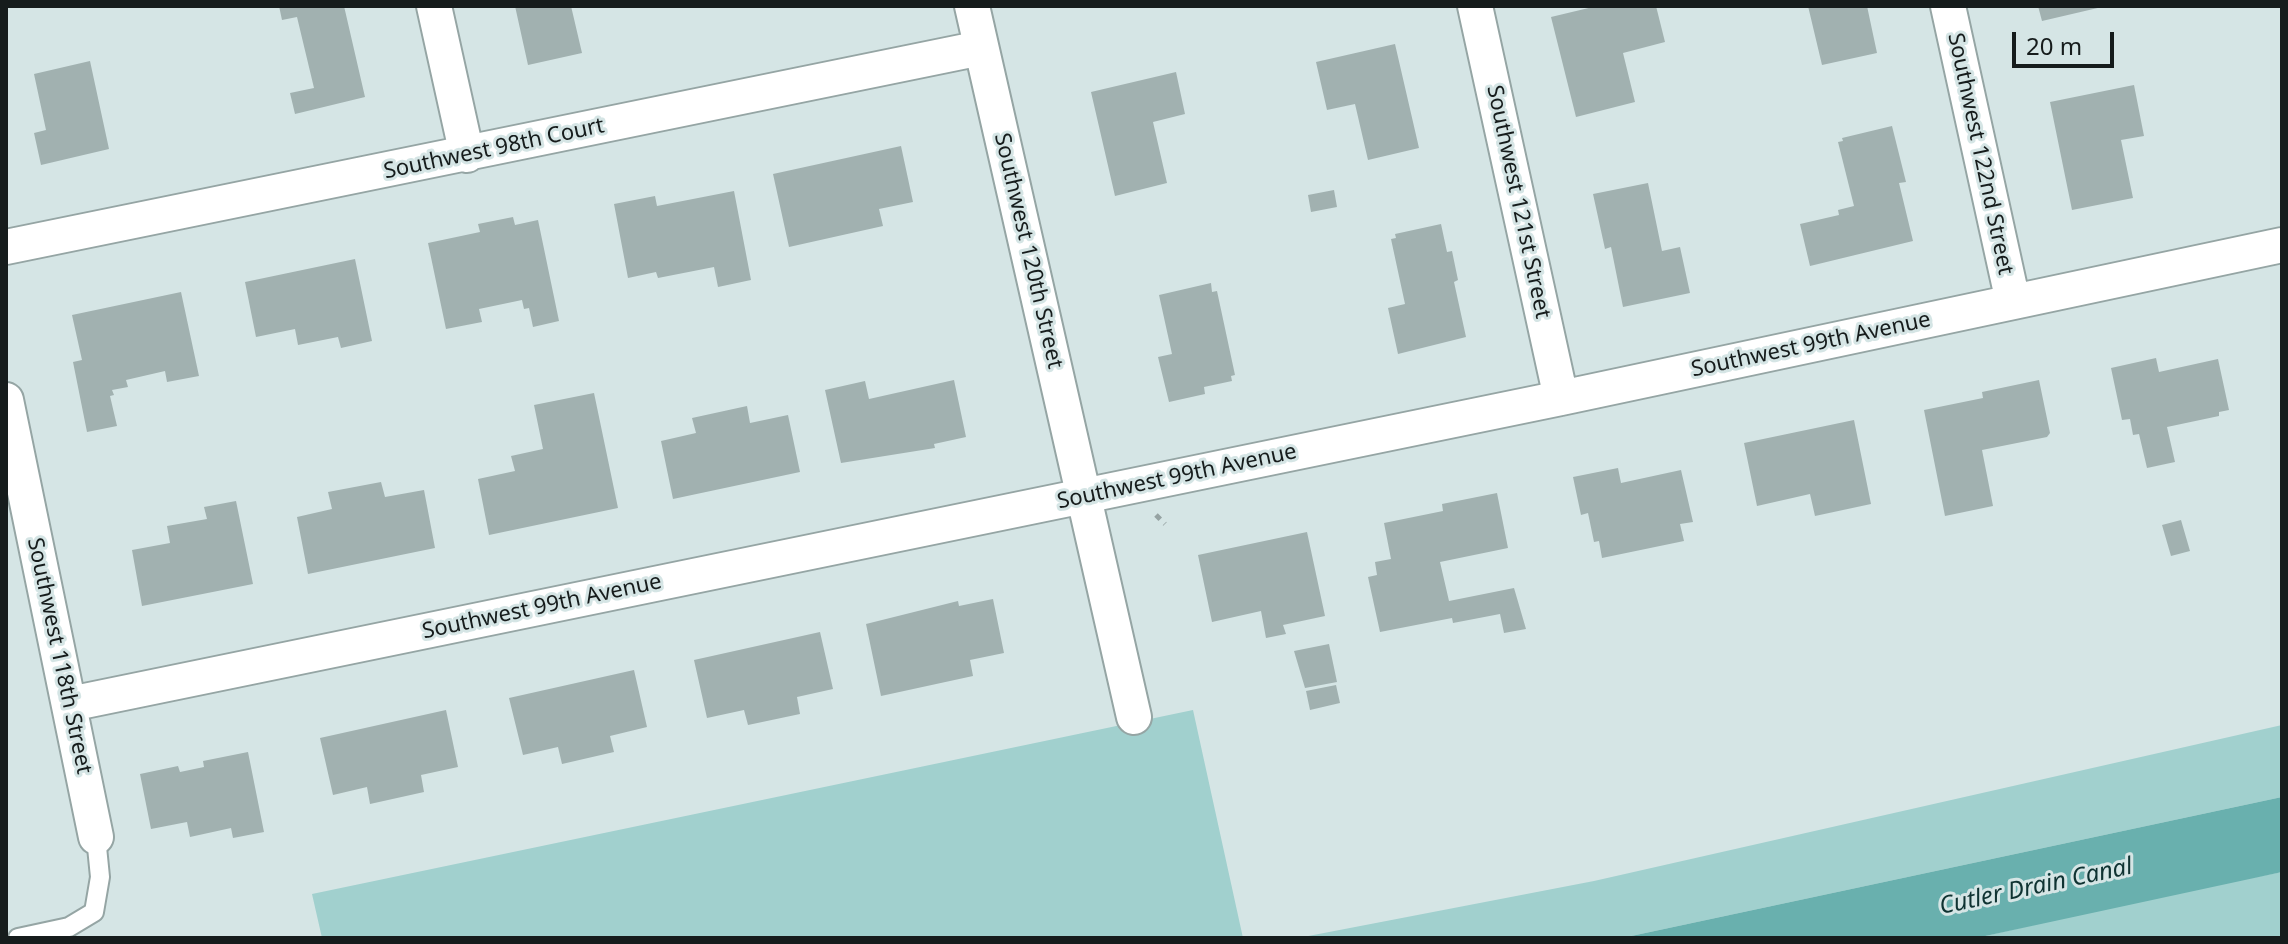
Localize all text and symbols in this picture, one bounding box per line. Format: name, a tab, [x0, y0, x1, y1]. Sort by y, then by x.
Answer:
scale bar	[2016, 16, 2118, 66]
text: 20 m	[2026, 29, 2082, 62]
street label: Southwest 122nd Street	[1941, 31, 2019, 277]
street label: Southwest 121st Street	[1480, 83, 1556, 321]
street label: Southwest 98th Court	[381, 113, 607, 185]
street label: Southwest 120th Street	[988, 131, 1068, 371]
street label: Southwest 99th Avenue	[1689, 307, 1933, 383]
street label: Southwest 99th Avenue	[1055, 439, 1299, 515]
street label: Southwest 118th Street	[21, 535, 97, 777]
street label: Southwest 99th Avenue	[420, 569, 664, 645]
water label: Cutler Drain Canal	[1937, 852, 2135, 922]

